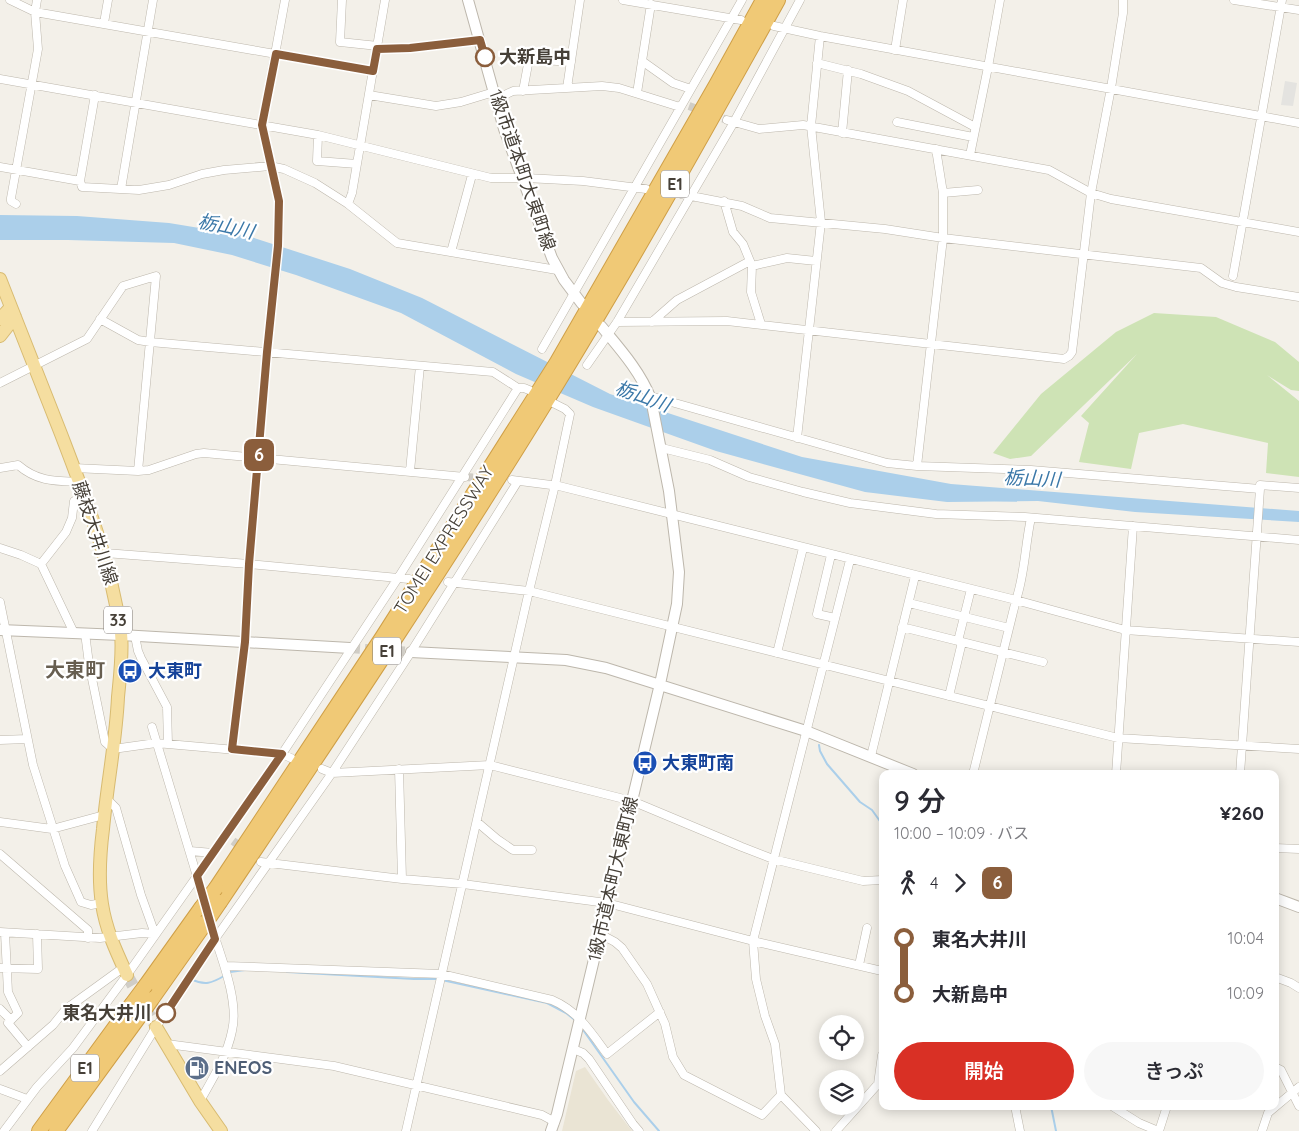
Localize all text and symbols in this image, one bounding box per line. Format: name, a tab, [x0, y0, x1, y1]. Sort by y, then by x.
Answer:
place label: 大新島中	[499, 45, 571, 68]
marker: 大新島中	[475, 47, 495, 67]
street label: 1級市道本町大東町線	[484, 86, 561, 253]
road number: E1	[661, 170, 689, 198]
water label: 栃山川	[196, 208, 258, 244]
water label: 栃山川	[612, 375, 676, 418]
line badge: 6	[243, 439, 275, 471]
text: 6	[254, 443, 264, 466]
street label: TOMEI EXPRESSWAY	[388, 461, 499, 618]
water label: 栃山川	[1003, 465, 1063, 492]
street label: 藤枝大井川線	[68, 478, 123, 588]
road number: 33	[104, 606, 132, 634]
road number: E1	[373, 637, 401, 664]
district label: 大東町	[45, 657, 105, 682]
bus stop icon: 大東町	[117, 658, 143, 684]
place label: 大東町	[148, 659, 202, 682]
bus stop icon: 大東町南	[632, 750, 658, 776]
place label: 大東町南	[662, 751, 734, 774]
text: 9 分	[894, 783, 946, 818]
street label: 1級市道本町大東町線	[582, 794, 643, 964]
text: ¥260	[1220, 801, 1264, 825]
text: 10:00 – 10:09 · バス	[894, 823, 1029, 843]
icon: walk	[894, 869, 922, 897]
icon: forward	[946, 869, 974, 897]
text: 6	[992, 871, 1002, 894]
text: 4	[930, 873, 938, 893]
text: 東名大井川	[932, 927, 1027, 951]
text: 10:04	[1228, 928, 1264, 948]
text: 大新島中	[932, 982, 1008, 1006]
text: 10:09	[1227, 983, 1264, 1003]
place label: 東名大井川	[62, 1001, 152, 1024]
marker: 東名大井川	[156, 1003, 176, 1023]
map controls	[819, 1015, 864, 1115]
button: locate	[819, 1015, 864, 1060]
button: 開始	[894, 1042, 1074, 1100]
button: きっぷ	[1084, 1042, 1264, 1100]
road number: E1	[71, 1054, 99, 1082]
fuel station icon: ENEOS	[184, 1055, 210, 1081]
place label: ENEOS	[214, 1056, 272, 1079]
button: layers	[819, 1070, 864, 1115]

